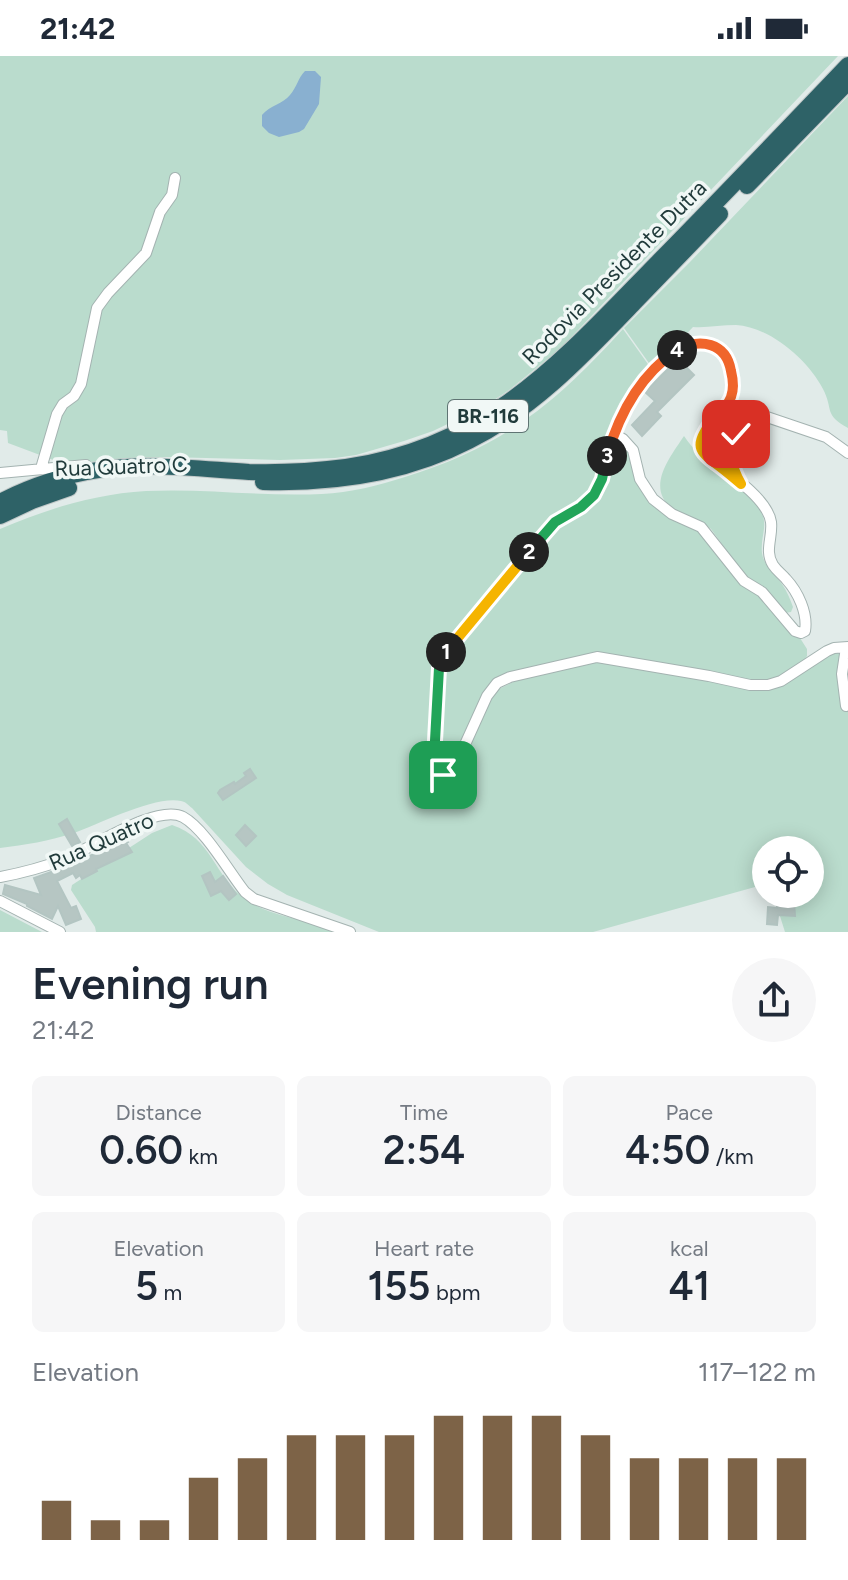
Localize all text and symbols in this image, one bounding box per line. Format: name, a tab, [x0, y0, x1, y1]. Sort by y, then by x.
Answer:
text: 21:42	[40, 10, 115, 47]
street label: Rodovia Presidente Dutra	[516, 174, 712, 370]
pin: 4	[657, 330, 697, 370]
text: 4	[670, 336, 684, 363]
road number: BR-116	[448, 400, 528, 432]
pin	[702, 400, 770, 468]
icon: check	[714, 412, 758, 456]
pin: 3	[587, 436, 627, 476]
text: 3	[601, 442, 613, 469]
street label: Rua Quatro C	[54, 451, 188, 482]
pin: 2	[509, 532, 549, 572]
text: 2	[523, 538, 535, 565]
pin: 1	[426, 632, 466, 672]
text: 1	[441, 638, 451, 665]
pin	[409, 741, 477, 809]
icon: arrive	[421, 753, 465, 797]
street label: Rua Quatro	[45, 806, 158, 877]
map controls	[752, 836, 824, 908]
button: locate	[752, 836, 824, 908]
text: Evening run	[32, 957, 269, 1010]
button: share	[732, 958, 816, 1042]
text: 21:42	[32, 1014, 95, 1046]
text: Distance	[116, 1099, 202, 1126]
text: Time	[400, 1099, 448, 1126]
text: Pace	[665, 1099, 713, 1126]
text: 0.60	[99, 1126, 183, 1174]
text: 2:54	[383, 1126, 465, 1174]
text: 4:50	[625, 1126, 710, 1174]
text: km	[183, 1143, 218, 1170]
text: /km	[710, 1143, 754, 1170]
text: Elevation	[113, 1235, 204, 1262]
text: Heart rate	[374, 1235, 474, 1262]
text: kcal	[670, 1235, 709, 1262]
text: 5	[135, 1262, 158, 1310]
text: 155	[367, 1262, 430, 1310]
text: 41	[668, 1262, 710, 1310]
text: m	[158, 1279, 182, 1306]
text: bpm	[430, 1279, 481, 1306]
text: Elevation	[32, 1356, 139, 1388]
text: 117–122 m	[698, 1356, 816, 1388]

